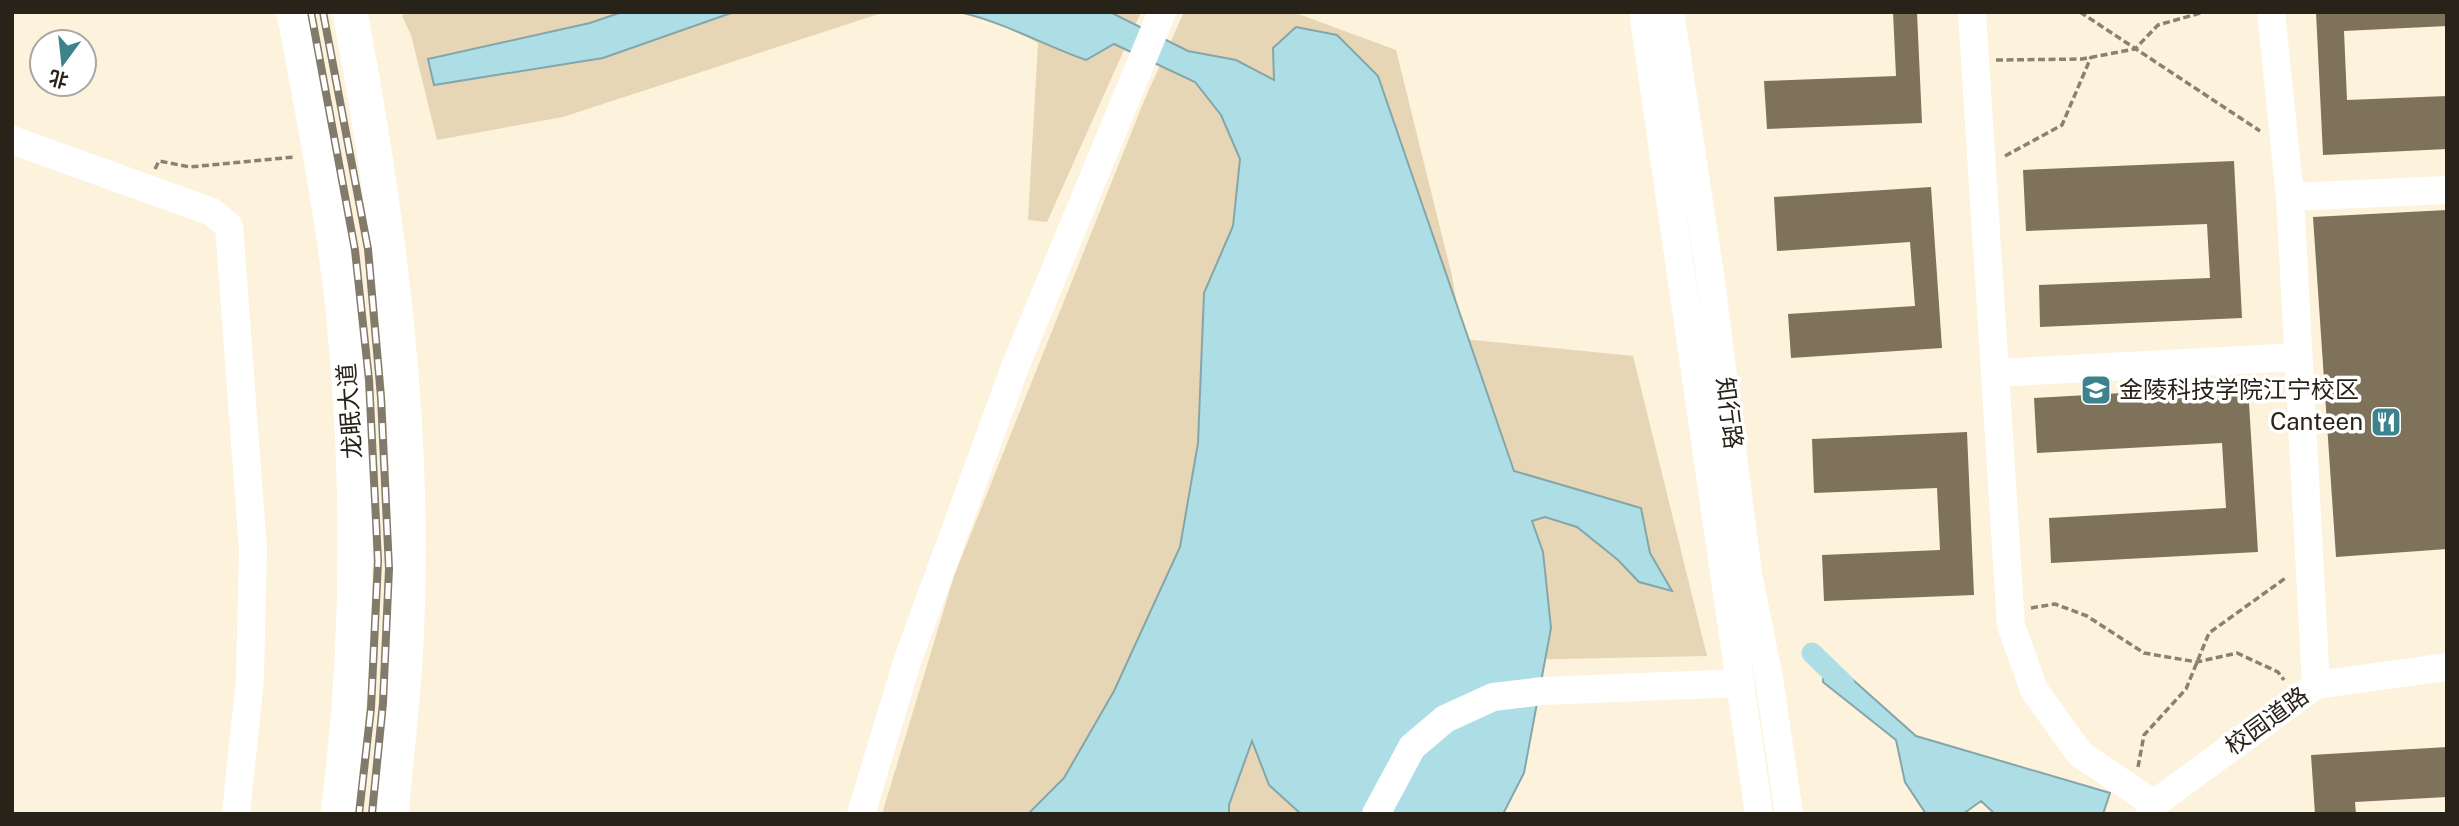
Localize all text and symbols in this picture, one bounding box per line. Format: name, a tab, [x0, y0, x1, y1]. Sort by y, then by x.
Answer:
north arrow	[28, 28, 98, 98]
text: 北	[47, 66, 71, 93]
street label: 龙眠大道	[332, 362, 366, 460]
school or university icon: 金陵科技学院江宁校区	[2079, 373, 2113, 407]
street label: 知行路	[1712, 375, 1748, 450]
place label: 金陵科技学院江宁校区	[2119, 375, 2359, 403]
restaurant icon: Canteen	[2369, 405, 2403, 439]
place label: Canteen	[2270, 407, 2363, 435]
street label: 校园道路	[2219, 681, 2313, 760]

